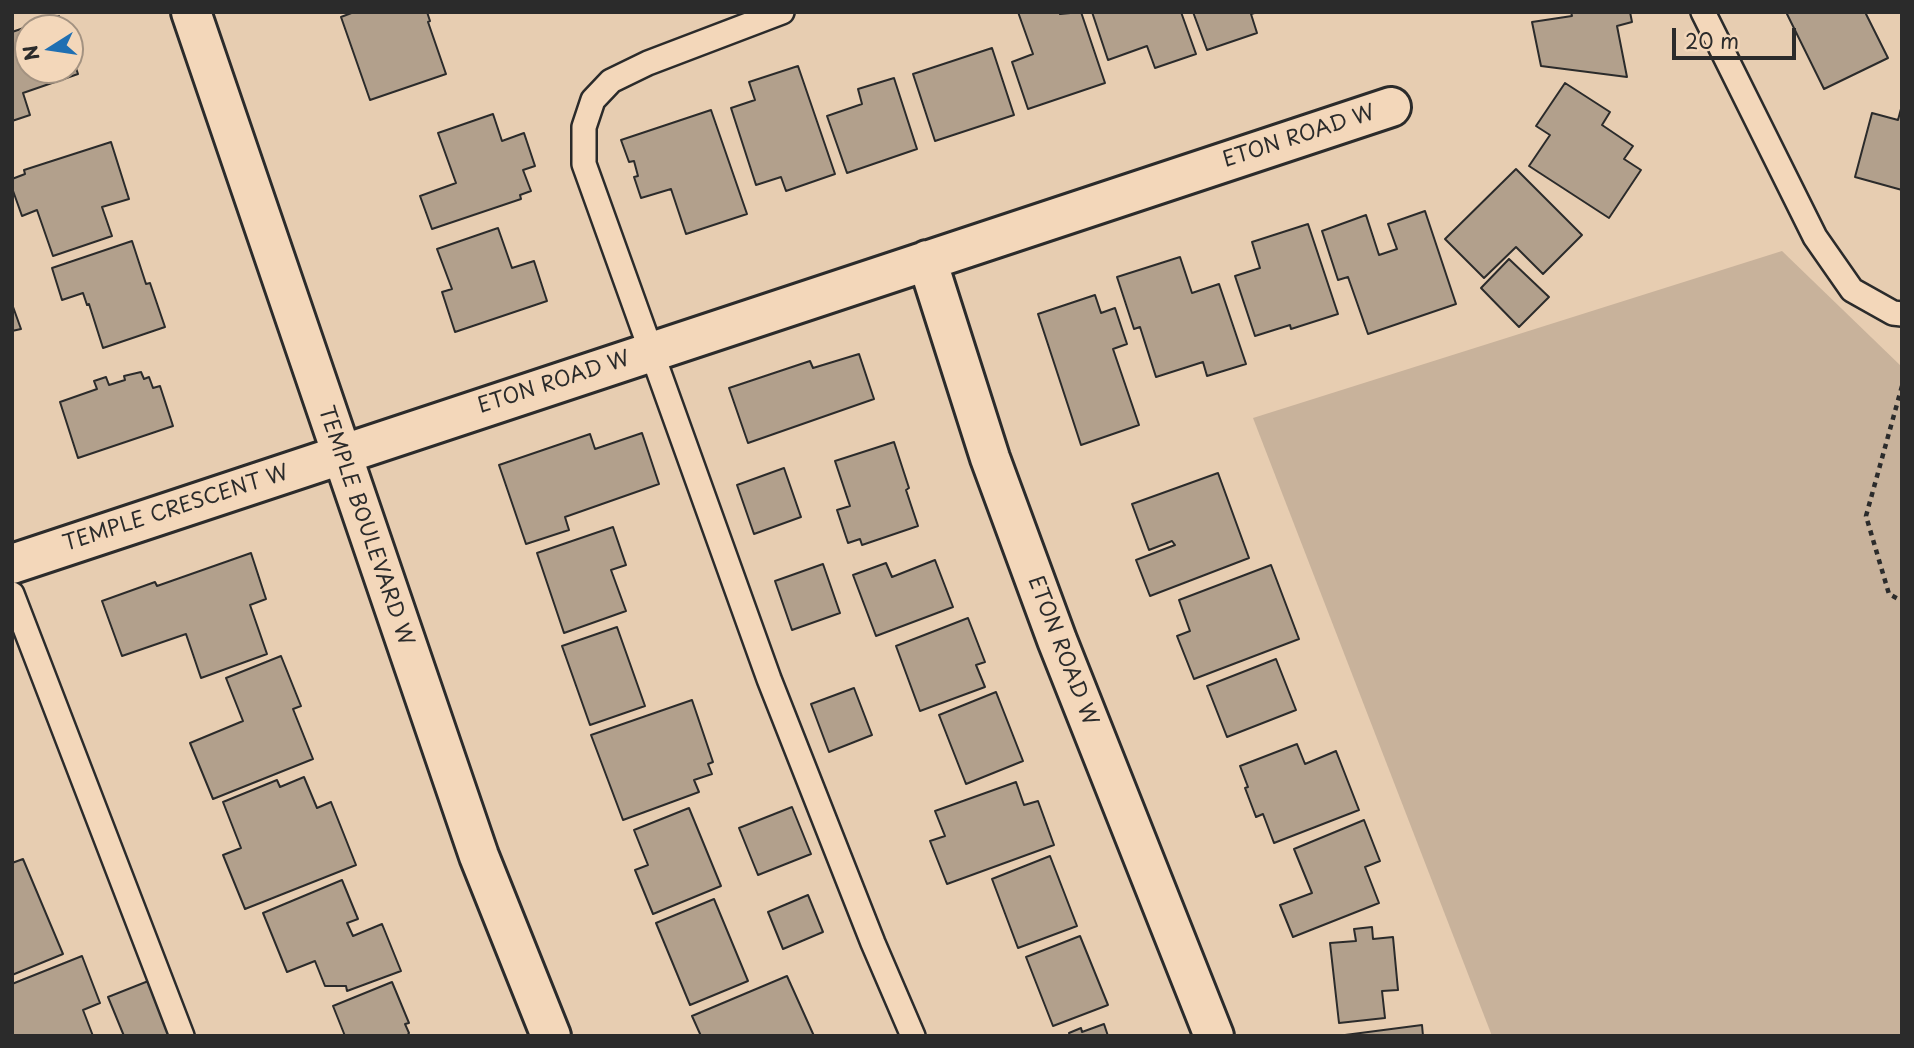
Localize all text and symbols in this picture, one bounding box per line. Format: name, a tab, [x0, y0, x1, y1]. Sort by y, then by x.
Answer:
north arrow	[14, 14, 84, 84]
scale bar	[1676, 14, 1800, 58]
text: 20 m	[1685, 24, 1739, 56]
text: N	[15, 43, 46, 63]
street label: ETON ROAD W	[1220, 101, 1378, 173]
street label: ETON ROAD W	[475, 347, 633, 419]
street label: TEMPLE BOULEVARD W	[312, 403, 418, 649]
street label: TEMPLE CRESCENT W	[60, 461, 292, 557]
street label: ETON ROAD W	[1022, 573, 1102, 729]

